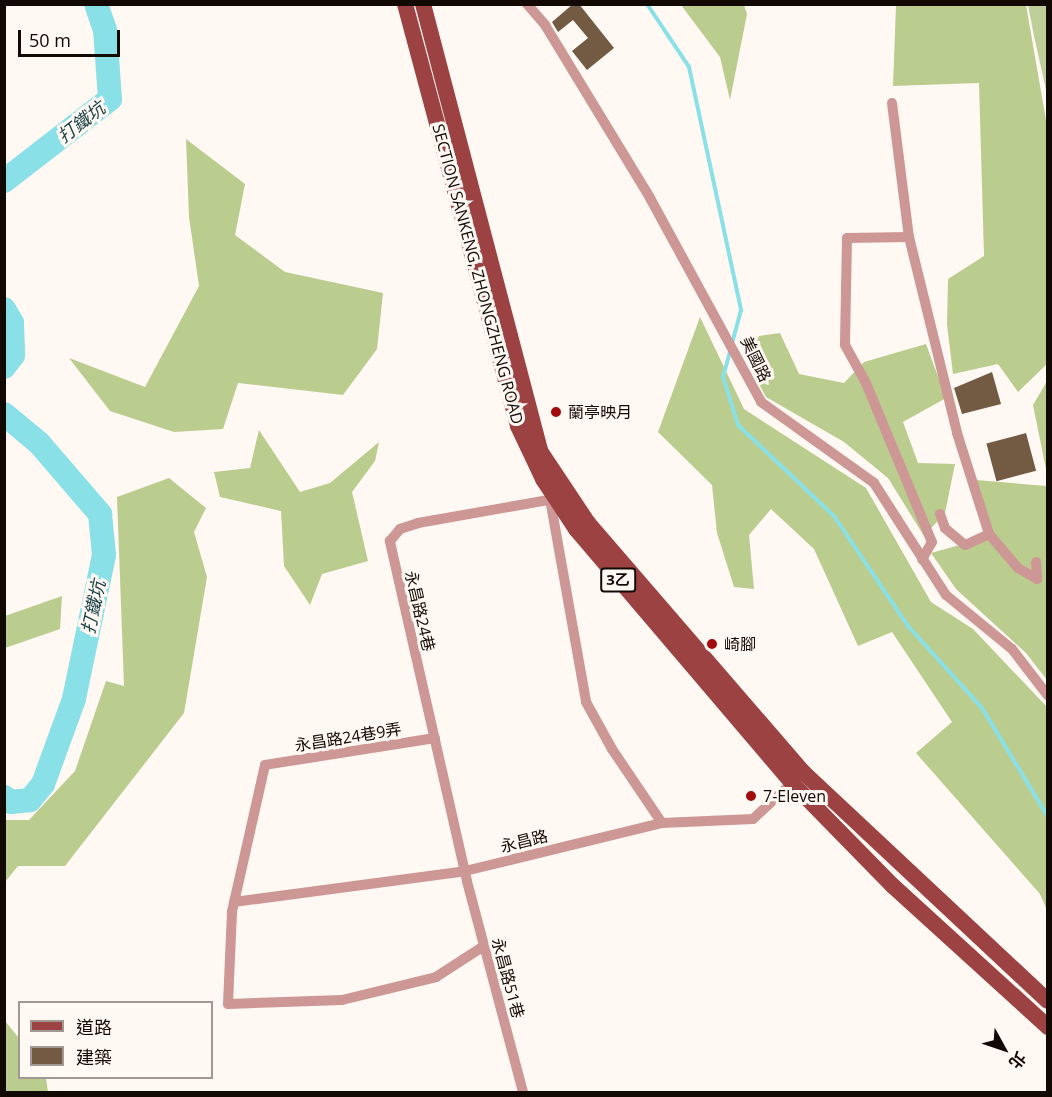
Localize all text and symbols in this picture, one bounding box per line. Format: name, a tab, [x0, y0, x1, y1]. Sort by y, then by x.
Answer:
scale bar	[21, 18, 123, 56]
text: 50 m	[29, 28, 71, 52]
water label: 打鐵坑	[53, 97, 109, 147]
street label: SECTION SANKENG, ZHONGZHENG ROAD	[429, 122, 527, 426]
street label: 美國路	[737, 333, 775, 385]
place label: 蘭亭映月	[568, 402, 632, 422]
marker: 蘭亭映月	[549, 405, 563, 419]
road number: 3乙	[600, 568, 636, 592]
street label: 永昌路24巷	[401, 569, 439, 653]
water label: 打鐵坑	[77, 578, 109, 636]
place label: 崎腳	[724, 634, 756, 654]
marker: 崎腳	[705, 637, 719, 651]
street label: 永昌路24巷9弄	[293, 719, 403, 755]
place label: 7-Eleven	[763, 786, 826, 806]
marker: 7-Eleven	[744, 789, 758, 803]
street label: 永昌路	[498, 826, 550, 856]
street label: 永昌路51巷	[488, 936, 528, 1020]
legend	[18, 1001, 213, 1079]
text: 道路	[76, 1015, 112, 1039]
north arrow	[974, 1019, 1034, 1079]
text: 建築	[76, 1045, 112, 1069]
text: 北	[1004, 1047, 1031, 1074]

